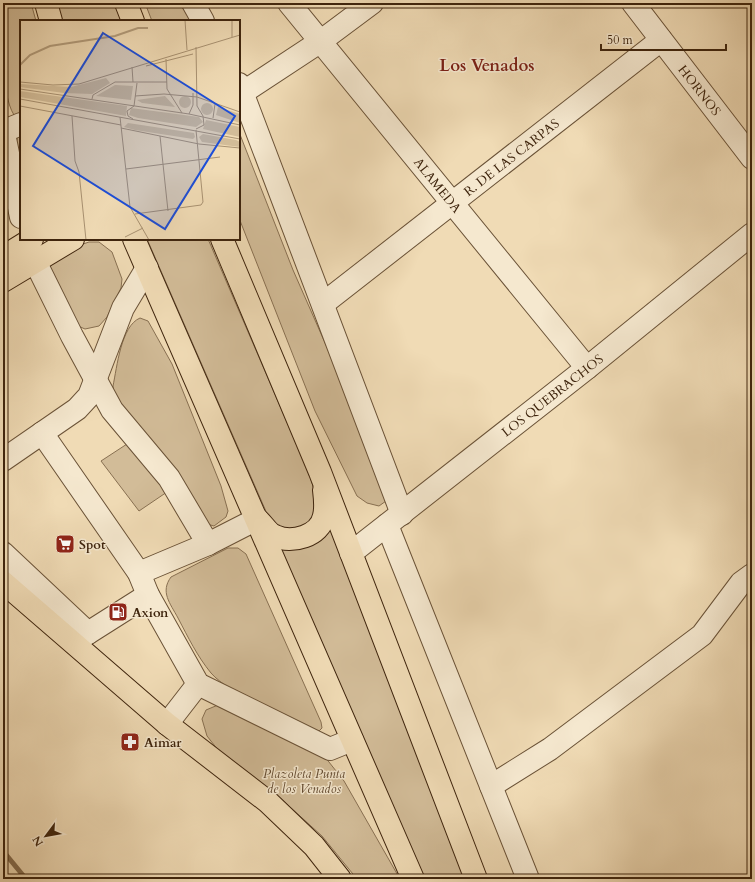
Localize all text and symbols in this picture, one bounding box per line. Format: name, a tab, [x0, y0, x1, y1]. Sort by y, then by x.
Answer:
inset map	[20, 20, 240, 240]
scale bar	[601, 26, 726, 52]
text: 50 m	[607, 32, 634, 48]
district label: Los Venados	[439, 54, 535, 77]
street label: HORNOS	[674, 61, 725, 120]
street label: R. DE LAS CARPAS	[460, 115, 563, 201]
street label: ALAMEDA	[409, 154, 466, 218]
street label: LOS QUEBRACHOS	[498, 350, 607, 441]
supermarket icon: Spot	[54, 533, 76, 555]
place label: Spot	[79, 536, 106, 554]
fuel station icon: Axion	[107, 601, 129, 623]
place label: Axion	[132, 604, 169, 622]
pharmacy icon: Aimar	[119, 731, 141, 753]
place label: Aimar	[144, 734, 182, 752]
park label: Plazoleta Punta de los Venados	[263, 765, 345, 798]
north arrow	[26, 816, 66, 856]
text: N	[29, 833, 47, 849]

